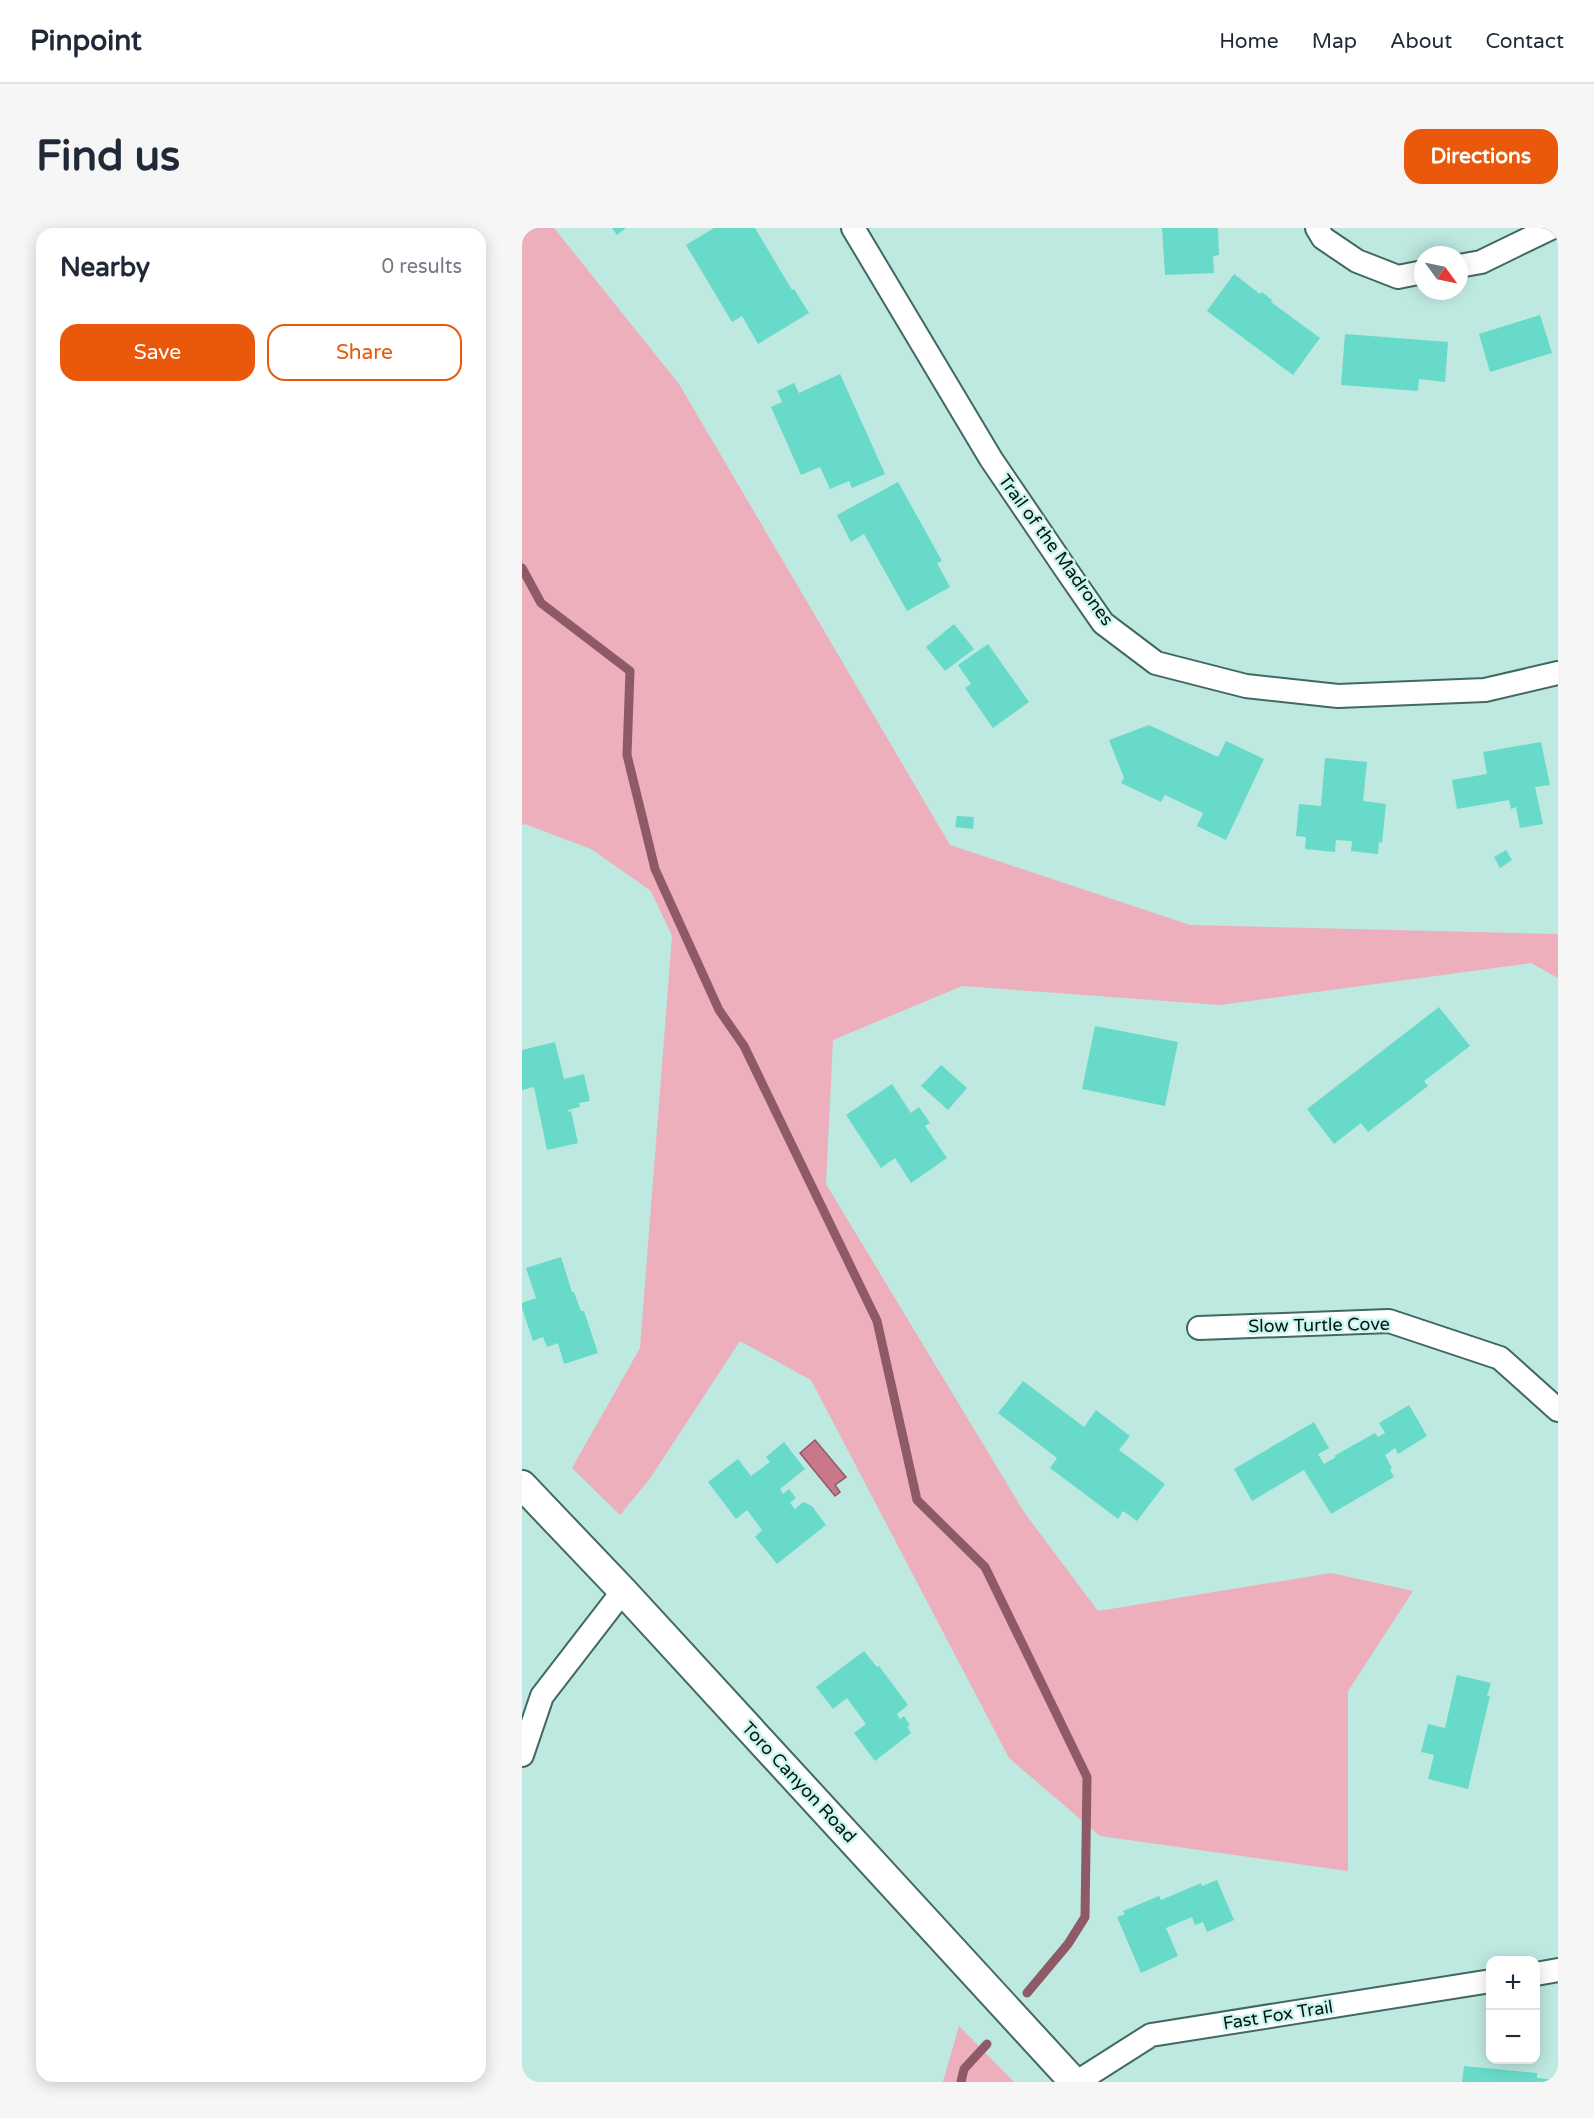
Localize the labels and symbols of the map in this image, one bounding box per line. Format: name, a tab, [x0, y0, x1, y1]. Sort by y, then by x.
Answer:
north arrow	[1414, 246, 1468, 300]
street label: Trail of the Madrones	[994, 470, 1118, 630]
street label: Slow Turtle Cove	[1248, 1313, 1390, 1337]
street label: Toro Canyon Road	[737, 1717, 861, 1847]
street label: Fast Fox Trail	[1221, 1995, 1335, 2035]

